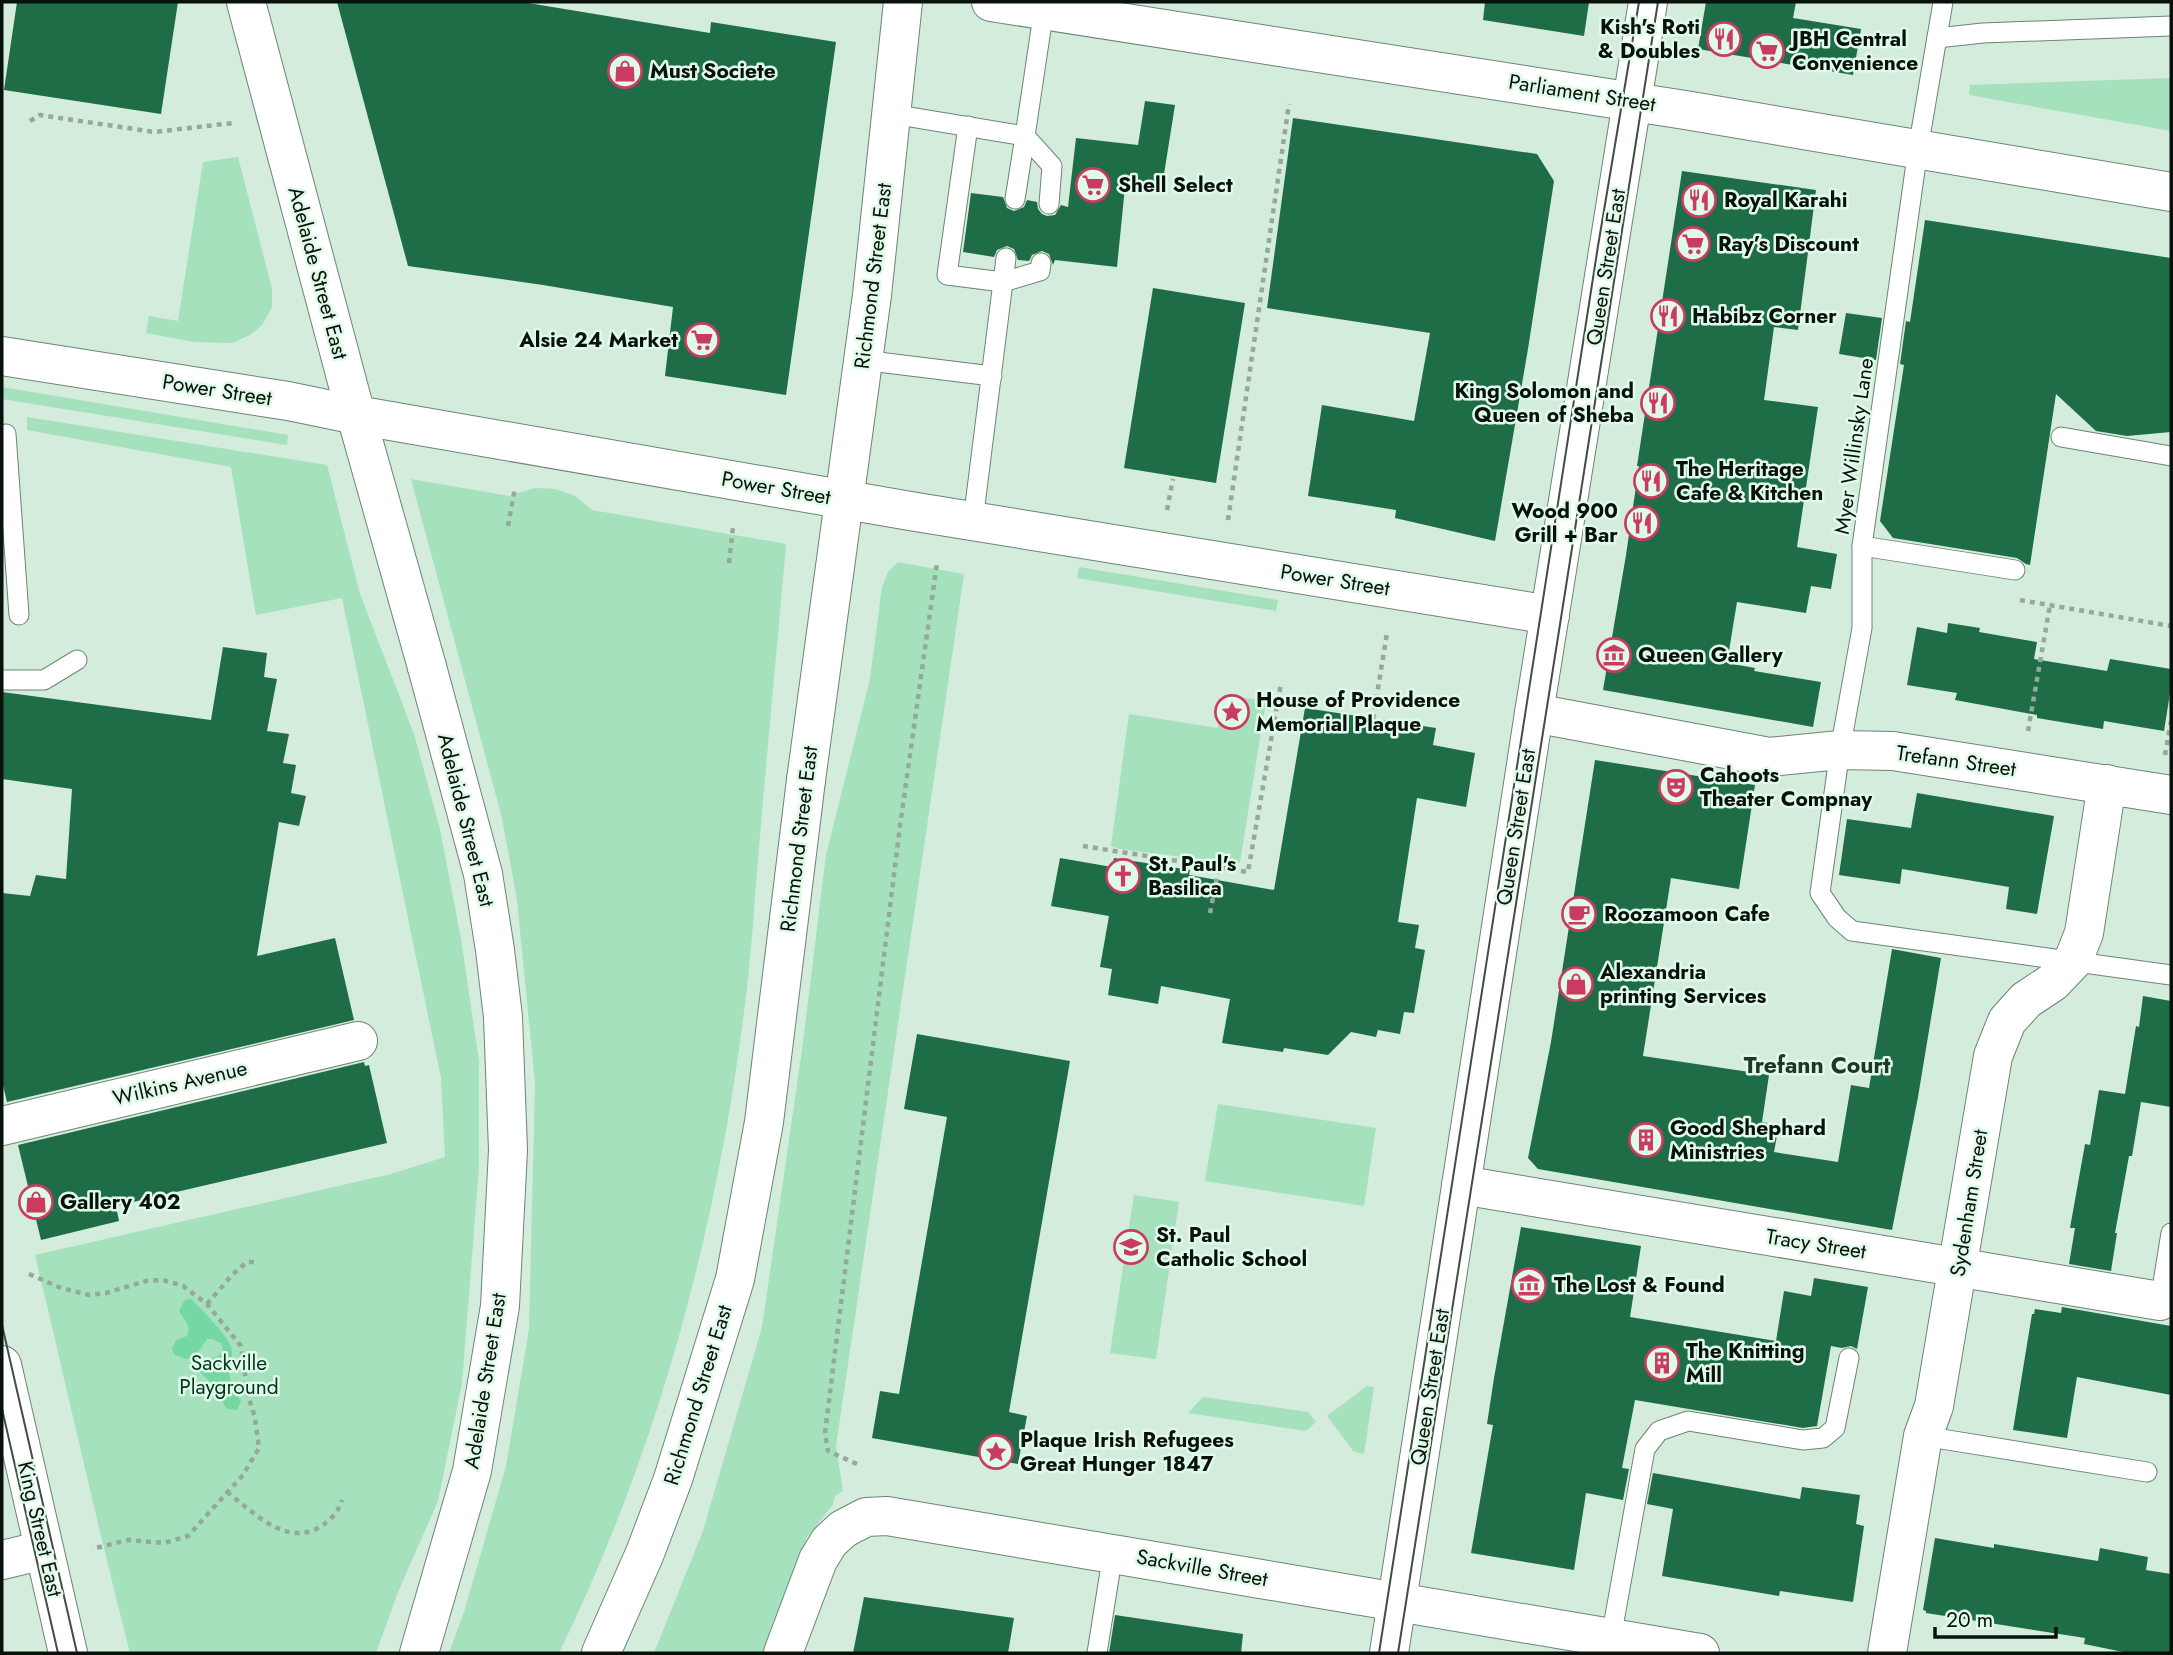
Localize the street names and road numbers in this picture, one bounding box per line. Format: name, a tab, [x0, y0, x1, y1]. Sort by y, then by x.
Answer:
street label: Parliament Street	[1506, 67, 1658, 119]
street label: Richmond Street East	[847, 181, 899, 371]
street label: Adelaide Street East	[281, 183, 355, 363]
street label: Queen Street East	[1579, 187, 1633, 347]
street label: Myer Willinsky Lane	[1827, 356, 1881, 536]
street label: Power Street	[160, 367, 274, 413]
street label: Power Street	[719, 464, 833, 512]
street label: Power Street	[1278, 557, 1392, 603]
street label: Adelaide Street East	[430, 730, 502, 910]
street label: Trefann Street	[1894, 738, 2018, 784]
street label: Richmond Street East	[773, 744, 825, 934]
street label: Queen Street East	[1489, 747, 1543, 907]
street label: Wilkins Avenue	[110, 1053, 250, 1113]
street label: Sydenham Street	[1943, 1127, 1995, 1279]
street label: Tracy Street	[1764, 1221, 1868, 1267]
street label: Adelaide Street East	[456, 1291, 514, 1471]
street label: Richmond Street East	[656, 1301, 740, 1489]
street label: Queen Street East	[1403, 1307, 1457, 1467]
street label: King Street East	[10, 1458, 70, 1600]
street label: Sackville Street	[1134, 1542, 1270, 1594]

